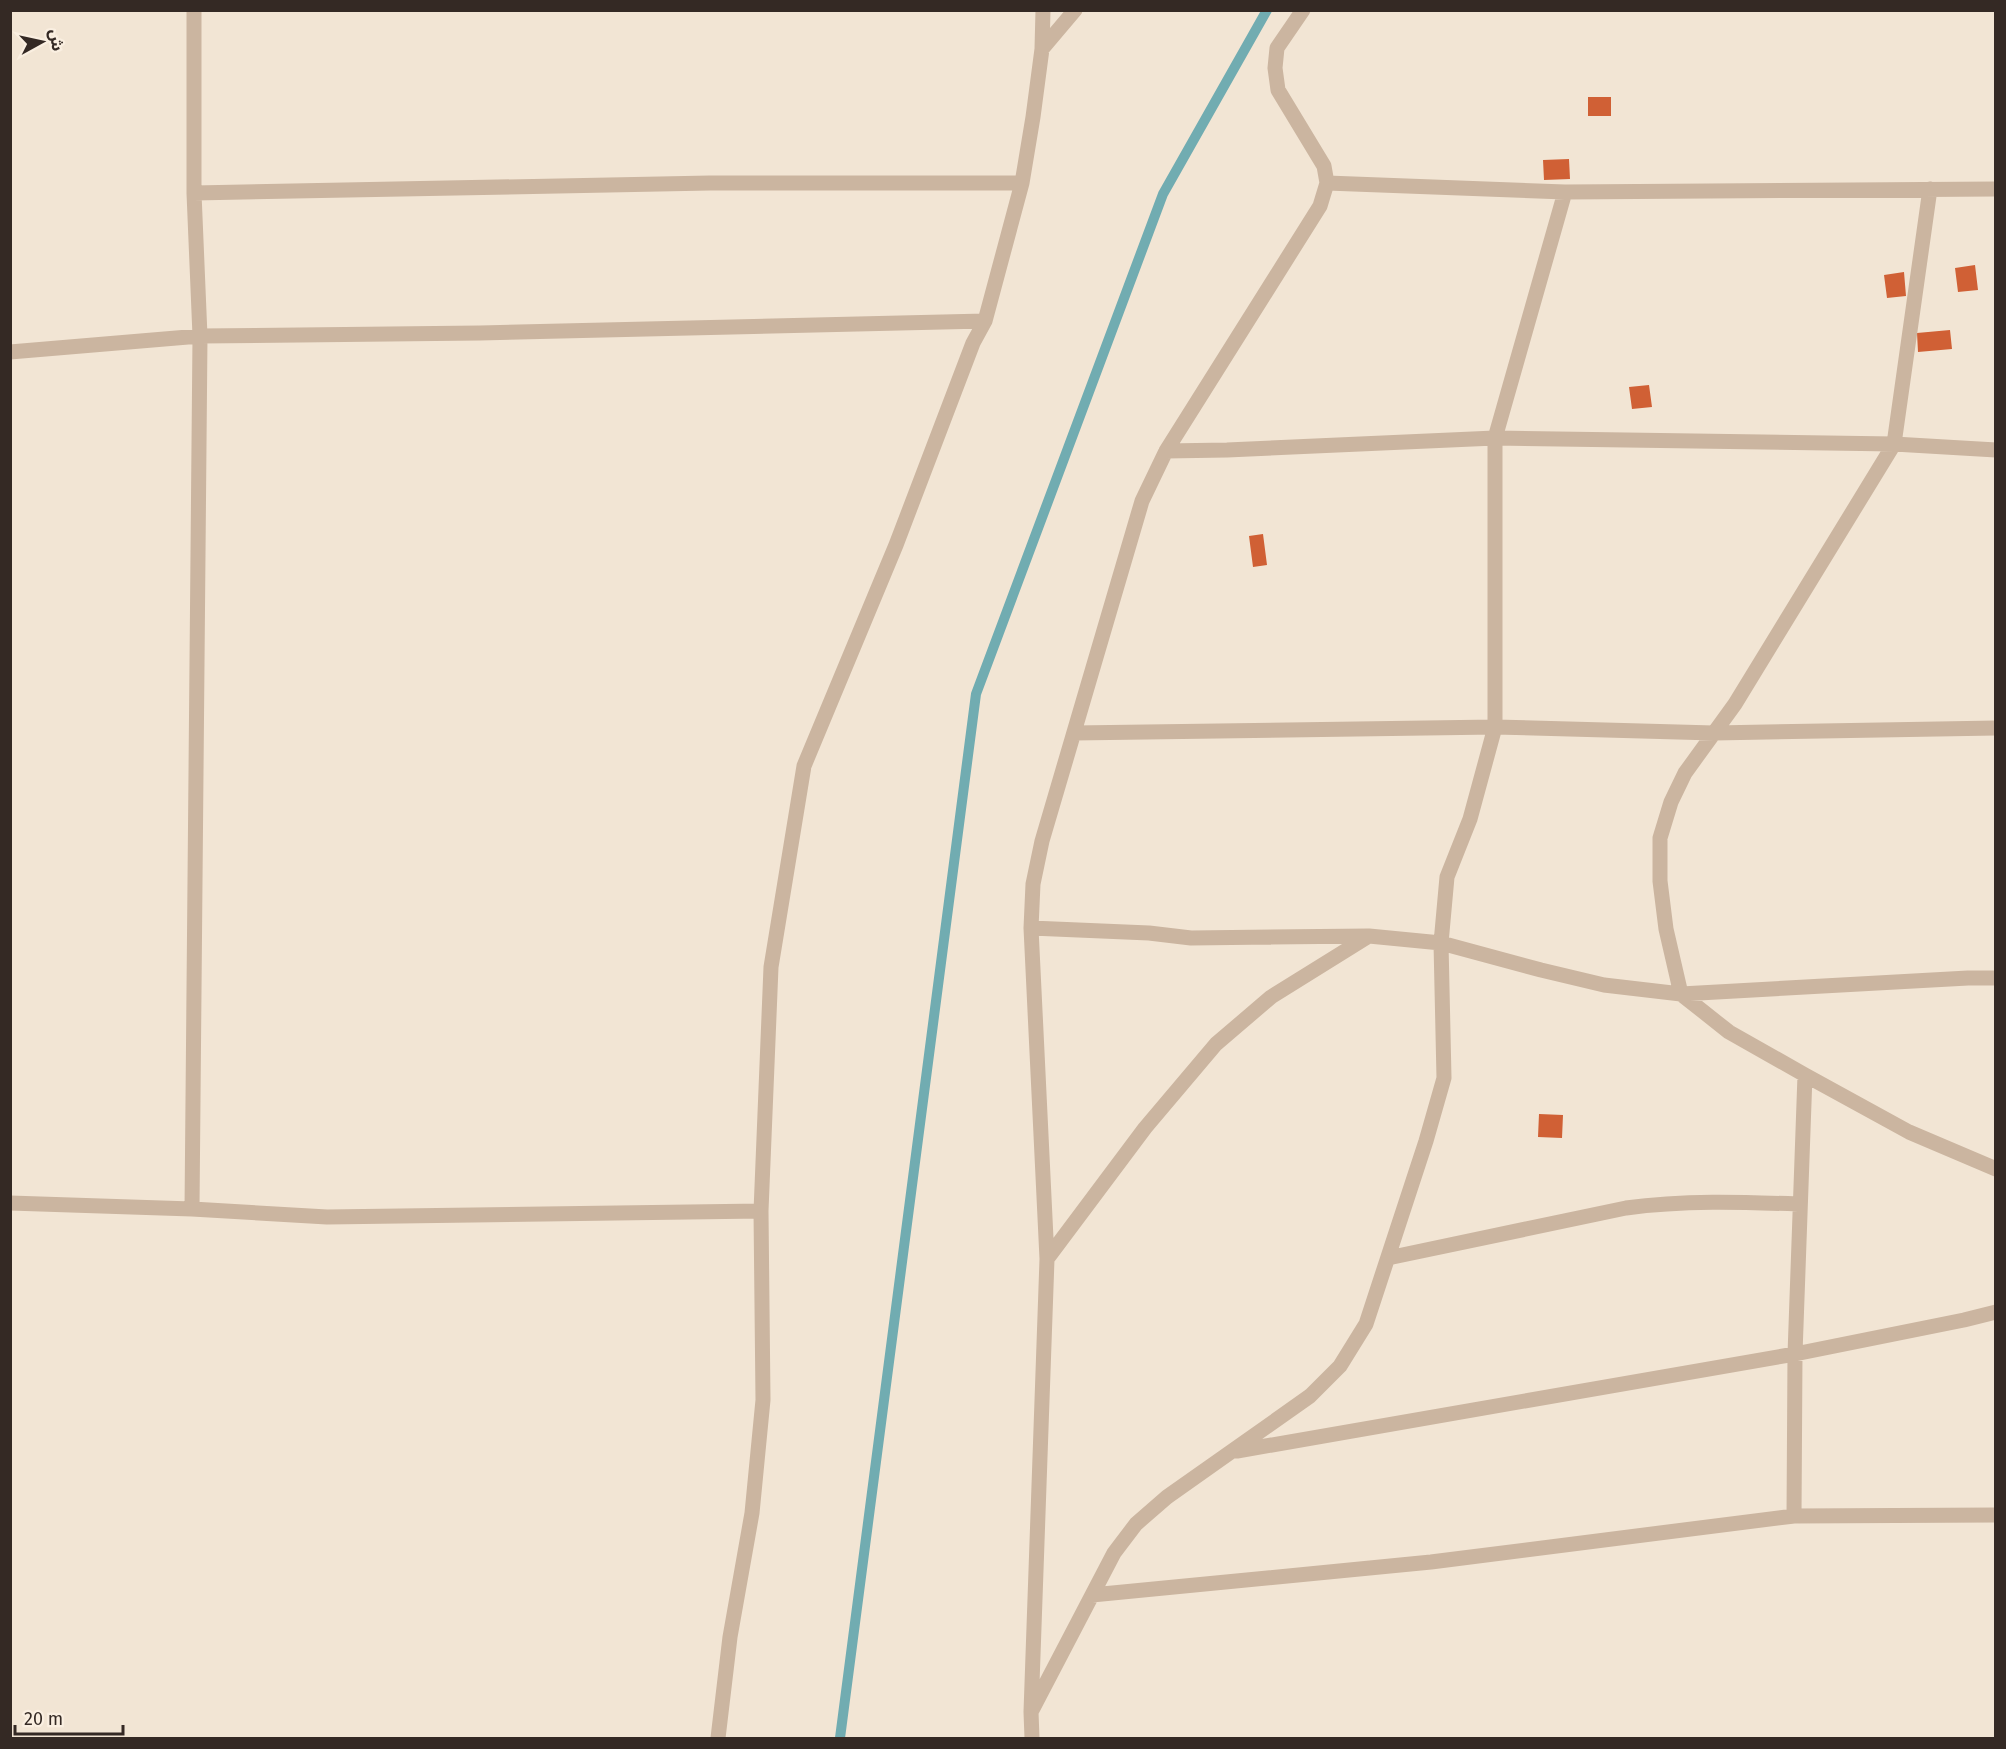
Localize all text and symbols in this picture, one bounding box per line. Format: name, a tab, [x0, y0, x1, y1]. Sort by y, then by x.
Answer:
north arrow	[12, 12, 72, 72]
text: ش	[45, 28, 67, 52]
scale bar	[15, 1698, 123, 1736]
text: 20 m	[24, 1708, 63, 1730]

